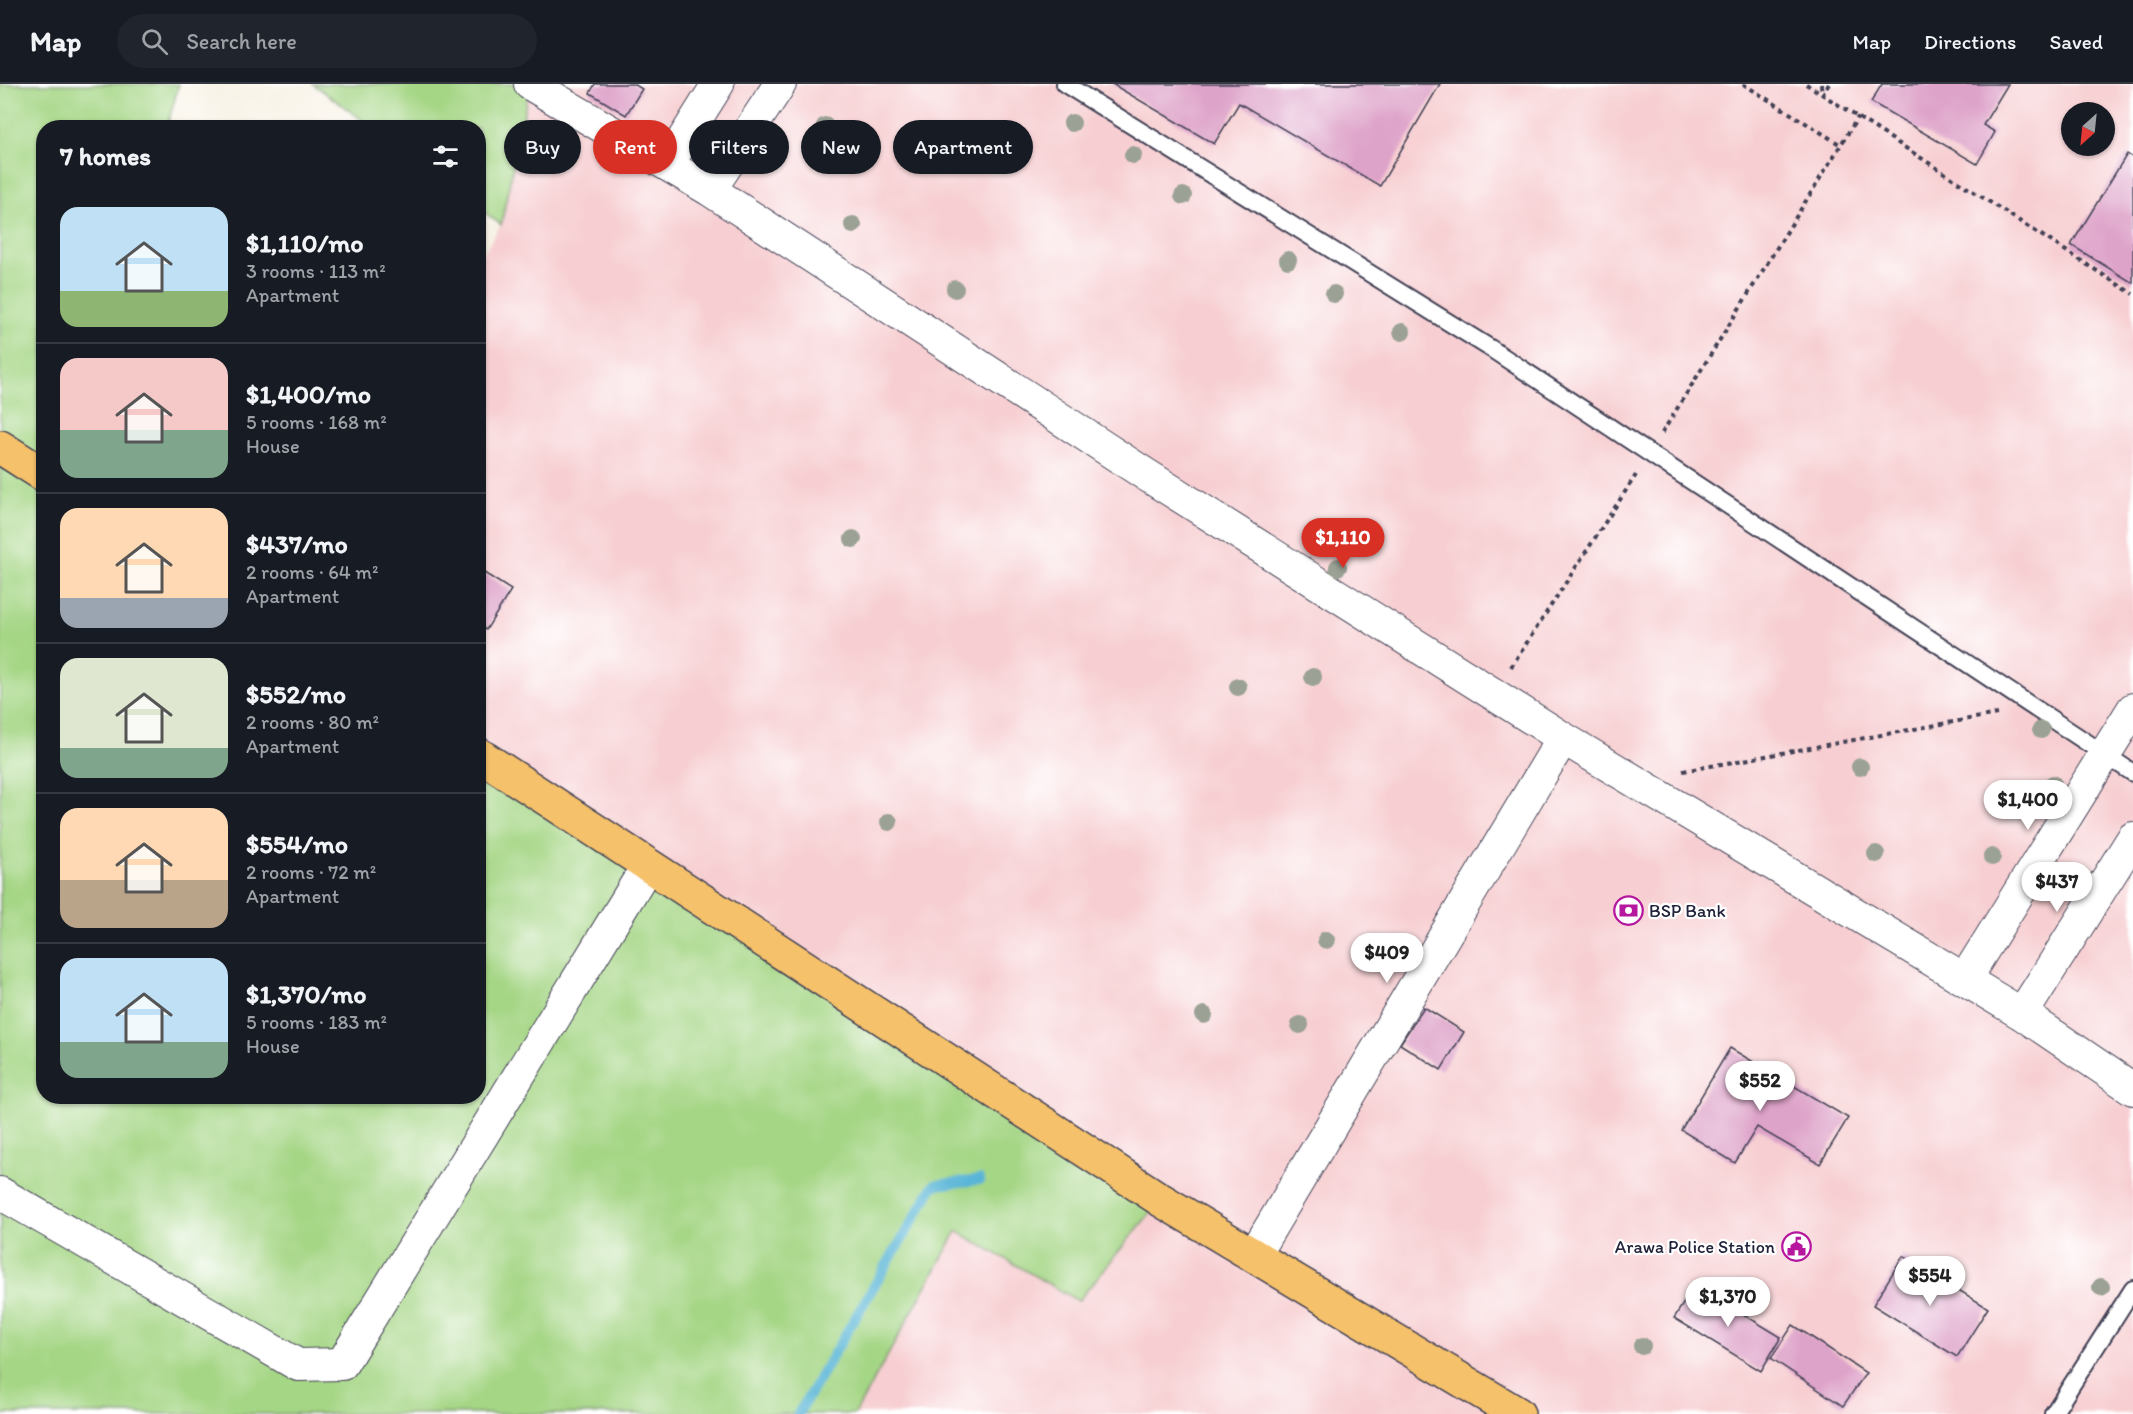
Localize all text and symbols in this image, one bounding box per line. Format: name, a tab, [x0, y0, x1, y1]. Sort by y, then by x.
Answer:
search box	[117, 14, 537, 68]
text: Map	[30, 24, 81, 58]
icon: search	[138, 25, 171, 58]
text: Search here	[186, 28, 297, 55]
text: Map	[1853, 29, 1891, 54]
text: Directions	[1924, 29, 2016, 54]
text: Saved	[2049, 29, 2103, 54]
north arrow	[2061, 102, 2115, 156]
map controls	[2061, 102, 2115, 156]
chip: Buy	[504, 120, 581, 174]
chip: Rent	[593, 120, 677, 174]
chip: Filters	[689, 120, 789, 174]
chip: New	[801, 120, 881, 174]
chip: Apartment	[893, 120, 1033, 174]
text: 7 homes	[60, 140, 151, 172]
icon: filters	[429, 140, 462, 173]
text: $1,110/mo	[246, 227, 364, 259]
icon: home	[108, 231, 180, 303]
text: 3 rooms · 113 m²	[246, 259, 386, 283]
text: Apartment	[246, 283, 339, 307]
text: $1,400/mo	[246, 378, 371, 410]
icon: home	[108, 382, 180, 454]
text: 5 rooms · 168 m²	[246, 410, 387, 434]
text: House	[246, 434, 300, 458]
pin: $1,110	[1294, 518, 1392, 569]
text: $1,110	[1315, 525, 1371, 549]
text: $437/mo	[246, 528, 348, 560]
icon: home	[108, 532, 180, 604]
text: 2 rooms · 64 m²	[246, 560, 378, 584]
text: Apartment	[246, 584, 339, 608]
text: $552/mo	[246, 678, 346, 710]
icon: home	[108, 682, 180, 754]
text: 2 rooms · 80 m²	[246, 710, 379, 734]
text: Apartment	[246, 734, 339, 758]
pin: $1,400	[1979, 780, 2077, 831]
text: $1,400	[1998, 787, 2058, 811]
text: $554/mo	[246, 828, 348, 860]
icon: home	[108, 832, 180, 904]
text: 2 rooms · 72 m²	[246, 860, 376, 884]
pin: $437	[2021, 862, 2093, 913]
text: $437	[2036, 869, 2078, 893]
text: Apartment	[246, 884, 339, 908]
bank icon: BSP Bank	[1612, 895, 1644, 927]
place label: BSP Bank	[1649, 900, 1726, 922]
pin: $409	[1351, 933, 1423, 984]
text: $409	[1365, 940, 1409, 964]
text: $1,370/mo	[246, 978, 366, 1010]
icon: home	[108, 982, 180, 1054]
text: 5 rooms · 183 m²	[246, 1010, 387, 1034]
text: House	[246, 1034, 300, 1058]
pin: $552	[1724, 1061, 1796, 1112]
text: $552	[1739, 1068, 1781, 1092]
public building icon: Arawa Police Station	[1780, 1231, 1812, 1263]
place label: Arawa Police Station	[1615, 1236, 1775, 1258]
pin: $554	[1894, 1256, 1966, 1307]
text: $554	[1908, 1263, 1952, 1287]
pin: $1,370	[1679, 1277, 1777, 1328]
text: $1,370	[1699, 1284, 1757, 1308]

